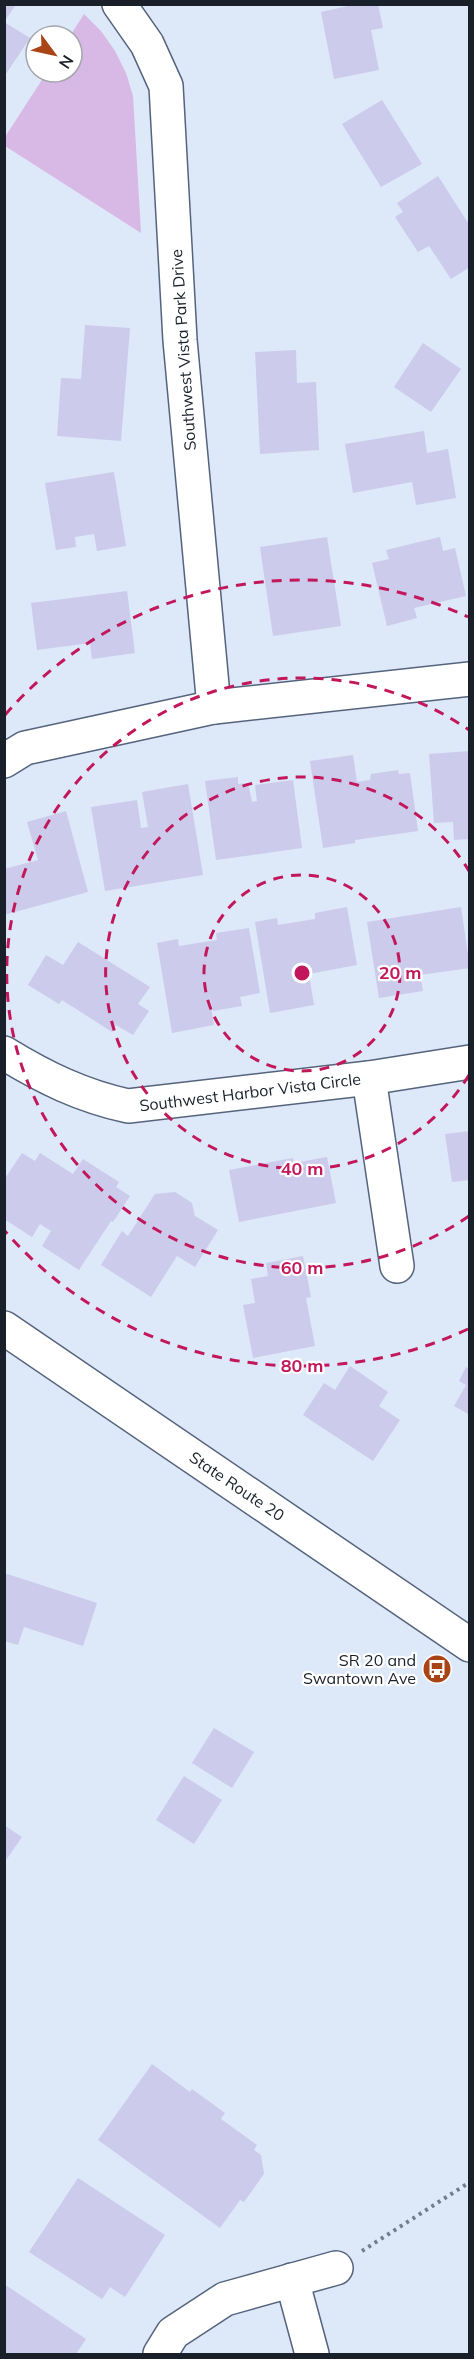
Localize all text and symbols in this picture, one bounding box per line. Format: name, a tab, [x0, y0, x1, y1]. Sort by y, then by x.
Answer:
north arrow	[24, 24, 84, 84]
text: N	[55, 52, 78, 73]
street label: Southwest Vista Park Drive	[166, 249, 200, 451]
text: 20 m	[379, 961, 421, 984]
centre of rings	[292, 963, 312, 983]
street label: Southwest Harbor Vista Circle	[138, 1068, 362, 1116]
text: 40 m	[281, 1157, 323, 1180]
text: 60 m	[281, 1256, 323, 1279]
text: 80 m	[281, 1354, 323, 1377]
street label: State Route 20	[186, 1447, 288, 1525]
place label: SR 20 and Swantown Ave	[303, 1650, 416, 1688]
bus stop icon: SR 20 and Swantown Ave	[421, 1653, 453, 1685]

